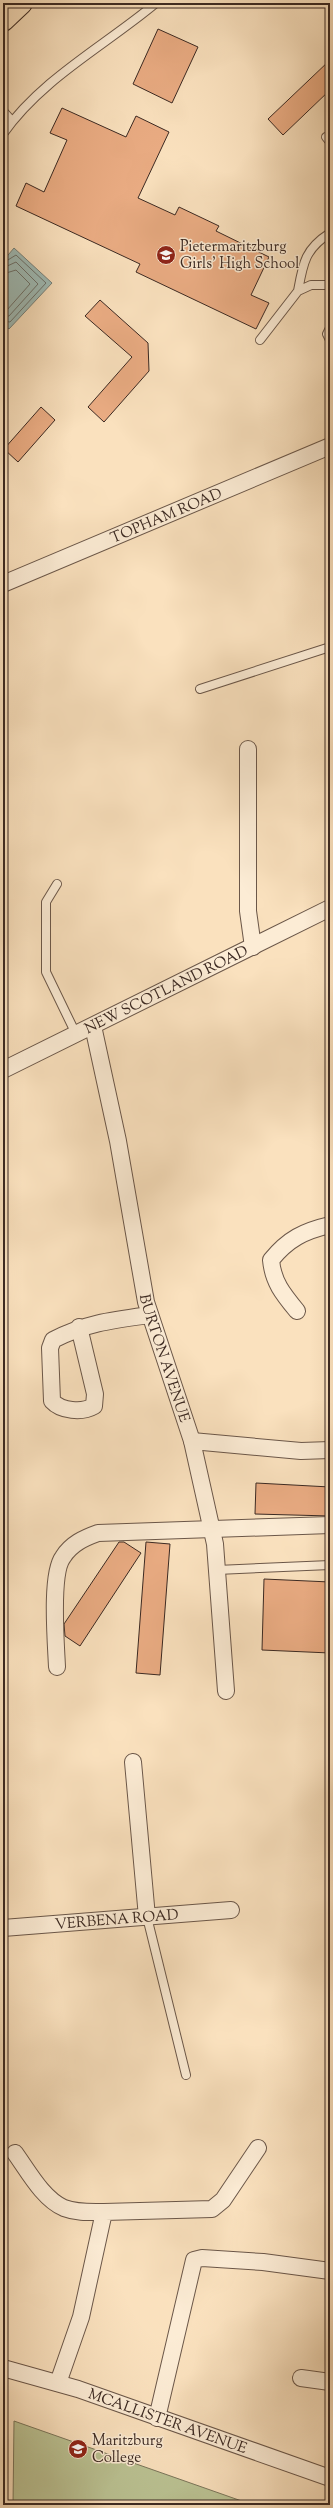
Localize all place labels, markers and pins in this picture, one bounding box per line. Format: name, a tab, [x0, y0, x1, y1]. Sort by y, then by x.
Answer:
place label: Pietermaritzburg Girls' High School	[180, 237, 299, 275]
school or university icon: Pietermaritzburg Girls' High School	[155, 244, 177, 266]
place label: Maritzburg College	[92, 2431, 163, 2469]
school or university icon: Maritzburg College	[67, 2438, 89, 2460]

